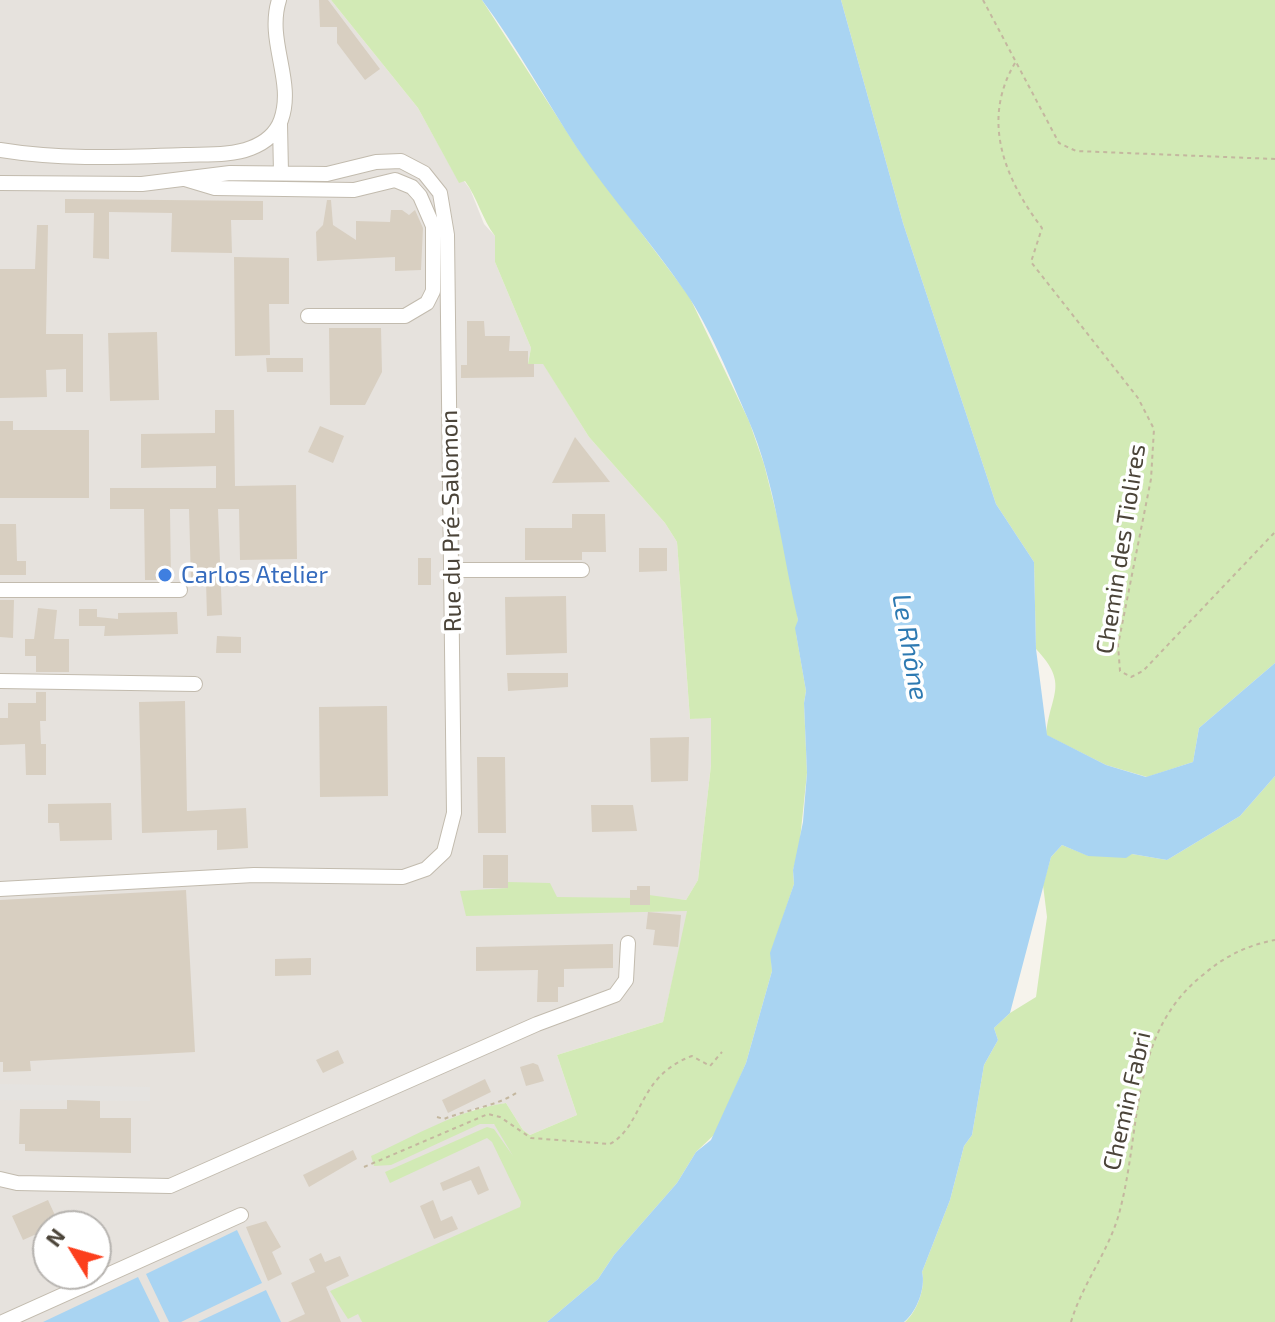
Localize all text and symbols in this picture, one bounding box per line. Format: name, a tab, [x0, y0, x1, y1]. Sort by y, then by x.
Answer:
street label: Rue du Pré-Salomon	[435, 410, 467, 632]
street label: Chemin des Tiolires	[1090, 442, 1152, 656]
place label: Carlos Atelier	[181, 561, 328, 589]
marker: Carlos Atelier	[156, 566, 174, 584]
water label: Le Rhône	[885, 591, 935, 703]
street label: Chemin Fabri	[1097, 1029, 1157, 1173]
north arrow	[32, 1210, 112, 1290]
text: N	[39, 1223, 70, 1251]

